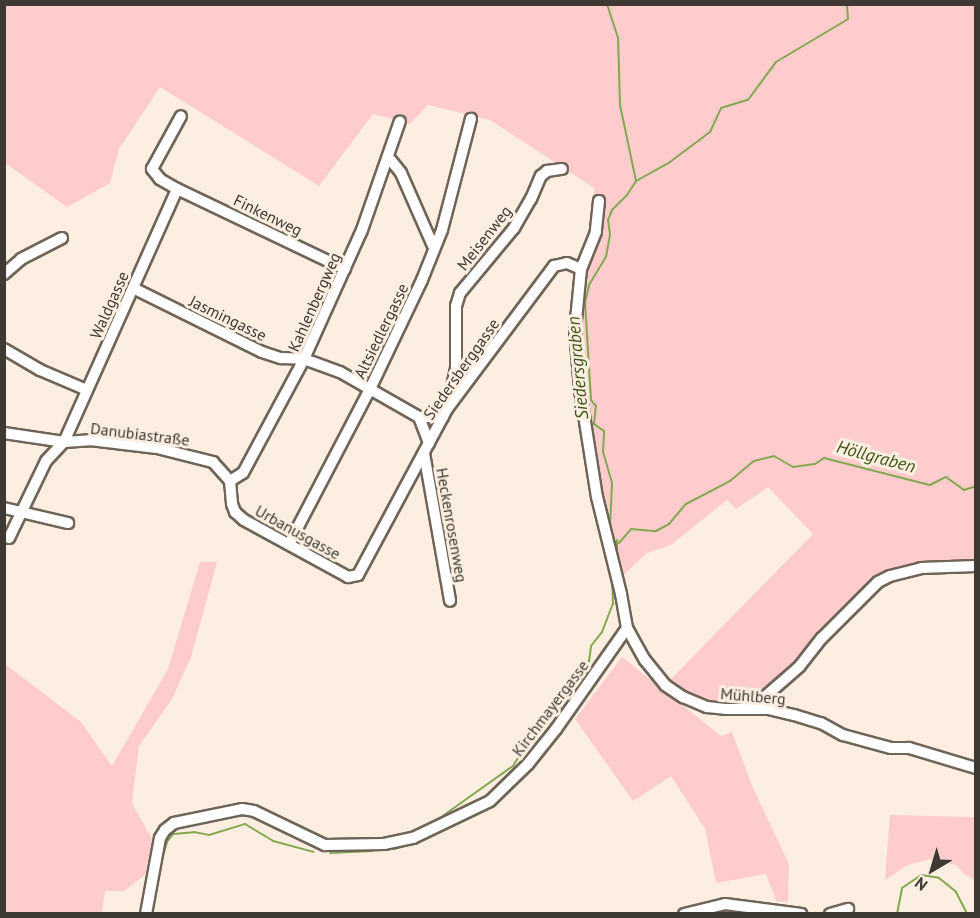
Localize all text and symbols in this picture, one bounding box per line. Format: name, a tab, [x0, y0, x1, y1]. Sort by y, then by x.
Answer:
street label: Finkenweg	[231, 190, 305, 240]
street label: Meisenweg	[453, 202, 515, 274]
street label: Kahlenbergweg	[284, 249, 344, 355]
street label: Waldgasse	[86, 268, 132, 342]
street label: Altsiedlergasse	[350, 280, 412, 382]
street label: Jasmingasse	[186, 291, 270, 345]
street label: Siedersberggasse	[419, 315, 503, 423]
water label: Siedersgraben	[563, 316, 593, 420]
street label: Danubiastraße	[89, 418, 191, 450]
water label: Höllgraben	[834, 436, 918, 478]
street label: Heckenrosenweg	[432, 466, 472, 584]
street label: Urbanusgasse	[252, 501, 344, 563]
street label: Kirchmayergasse	[508, 656, 592, 760]
street label: Mühlberg	[720, 684, 786, 708]
north arrow	[902, 840, 962, 900]
text: N	[911, 873, 931, 895]

